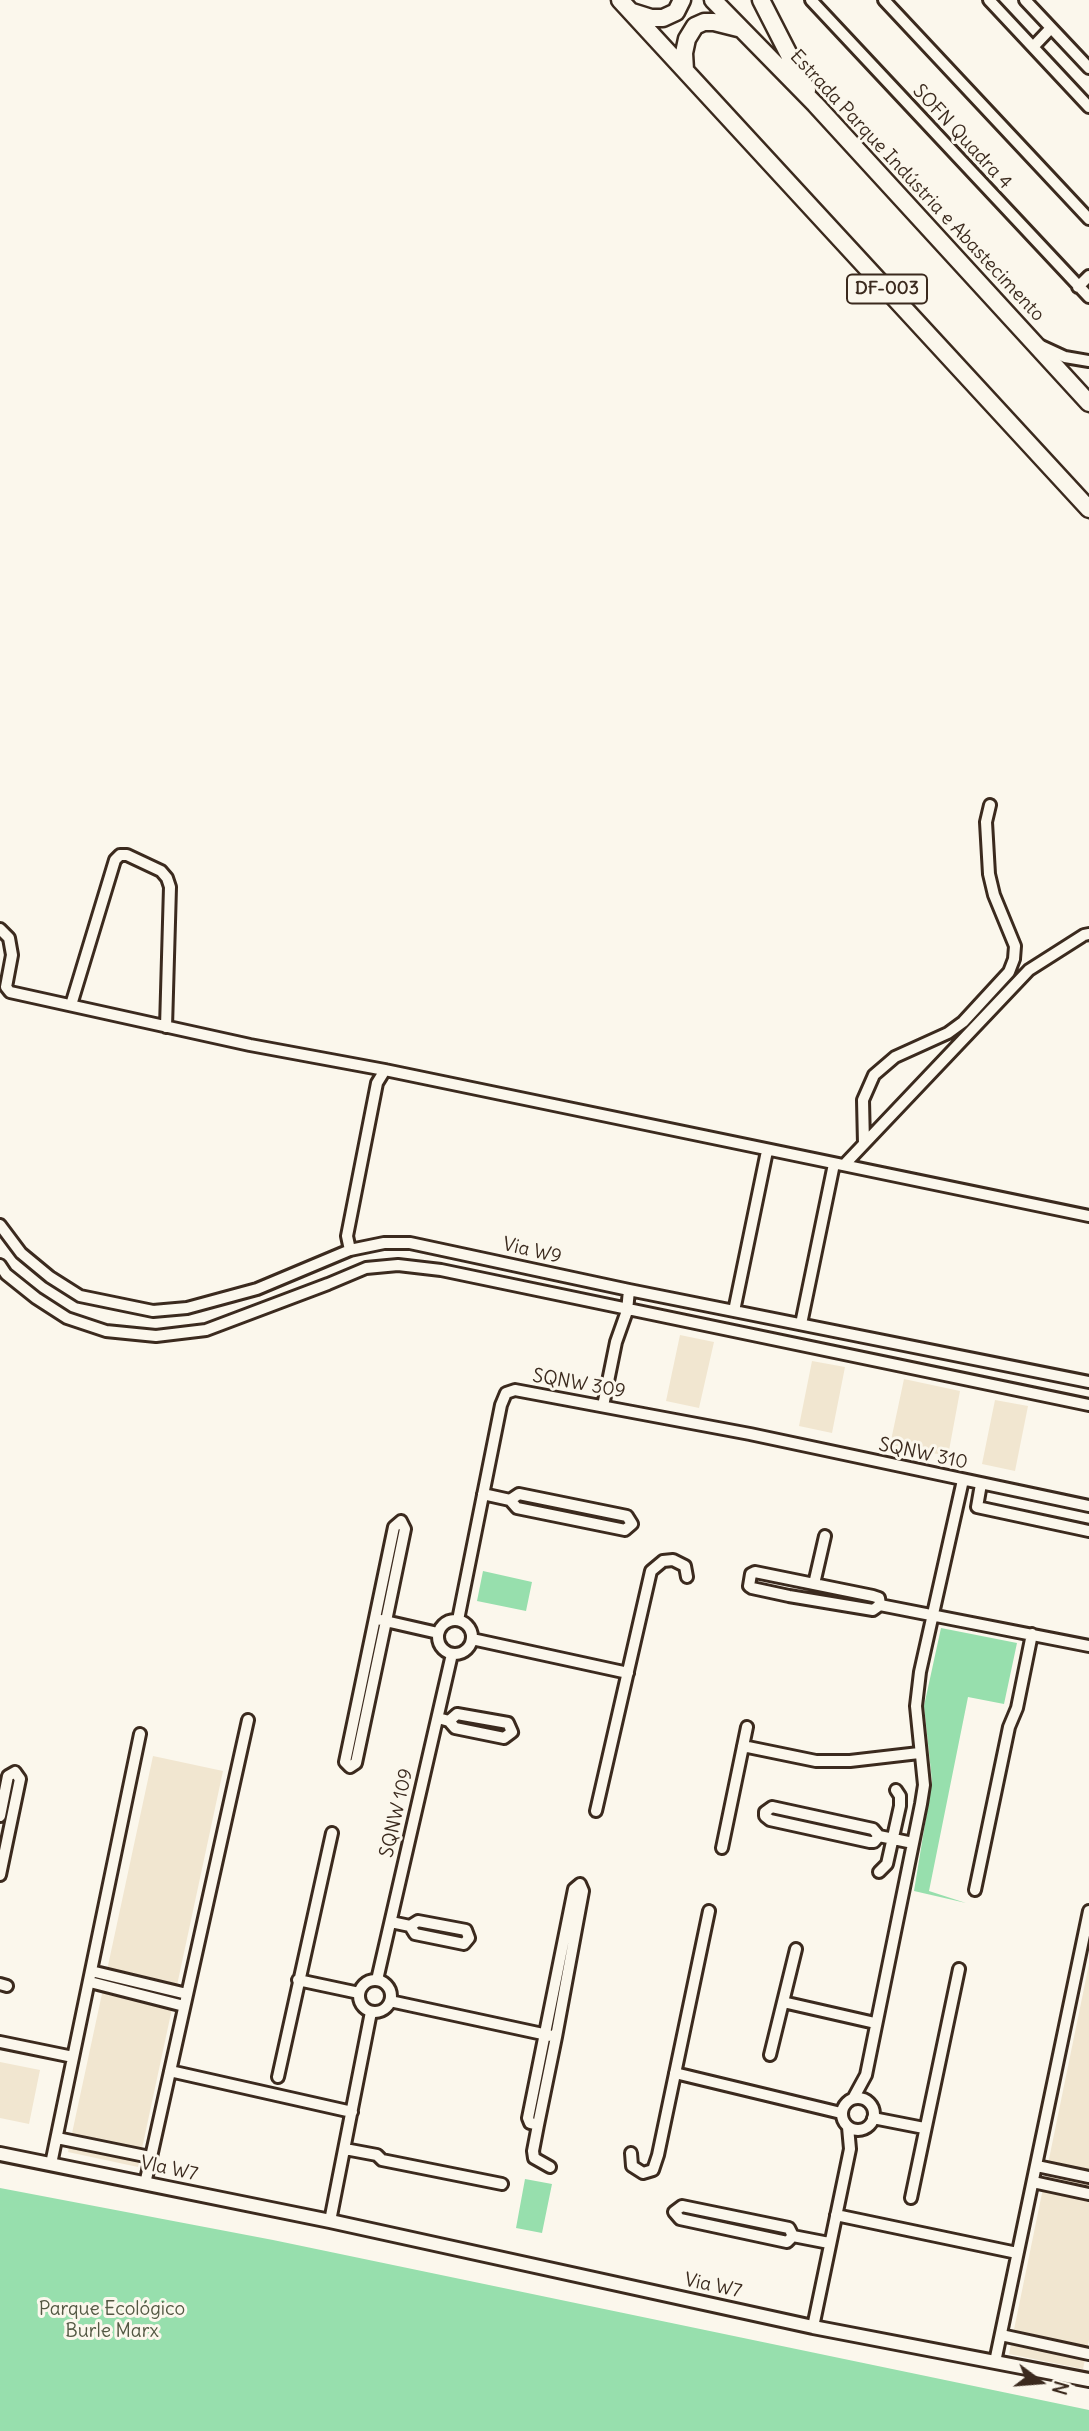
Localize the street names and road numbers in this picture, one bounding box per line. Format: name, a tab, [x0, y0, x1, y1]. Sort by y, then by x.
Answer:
street label: Estrada Parque Indústria e Abastecimento	[785, 46, 1049, 326]
street label: SOFN Quadra 4	[908, 80, 1016, 194]
road number: DF-003	[847, 274, 927, 304]
street label: Via W9	[500, 1233, 564, 1269]
street label: SQNW 309	[531, 1365, 627, 1403]
street label: SQNW 310	[876, 1433, 970, 1475]
street label: SQNW 109	[376, 1766, 418, 1860]
street label: Vla W7	[138, 2152, 200, 2186]
street label: Via W7	[682, 2269, 744, 2303]

